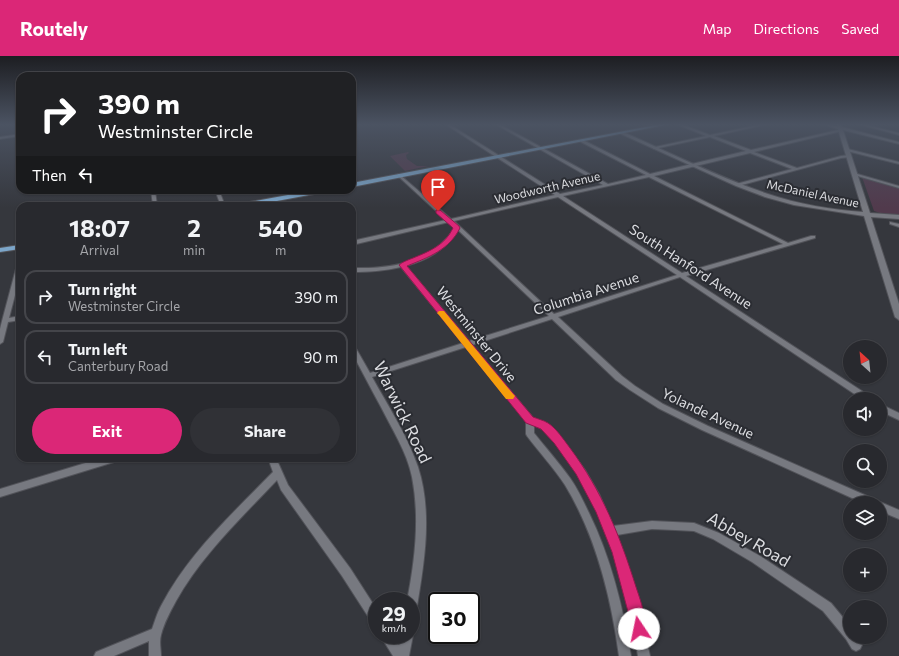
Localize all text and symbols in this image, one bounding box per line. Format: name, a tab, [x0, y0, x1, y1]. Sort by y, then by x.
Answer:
text: Routely	[20, 17, 88, 40]
text: Map	[703, 20, 732, 37]
text: Directions	[754, 20, 819, 37]
text: Saved	[841, 20, 879, 37]
text: 390 m	[98, 86, 180, 120]
icon: right	[32, 88, 84, 140]
text: Westminster Circle	[98, 120, 253, 142]
icon: left	[75, 164, 97, 186]
text: Then	[32, 166, 67, 184]
street label: Woodworth Avenue	[493, 168, 601, 206]
pin	[421, 170, 455, 211]
icon: arrive	[427, 176, 449, 198]
street label: McDaniel Avenue	[765, 176, 861, 210]
text: 18:07	[69, 213, 130, 242]
text: 2	[187, 213, 201, 242]
text: 540	[258, 213, 303, 242]
street label: South Hanford Avenue	[626, 220, 756, 312]
text: Arrival	[80, 242, 119, 258]
text: min	[183, 242, 205, 258]
text: m	[275, 242, 286, 258]
street label: Columbia Avenue	[531, 268, 641, 318]
text: Turn right	[68, 280, 137, 298]
street label: Westminster Drive	[433, 283, 521, 385]
icon: right	[34, 286, 56, 308]
text: 390 m	[295, 288, 338, 306]
text: Westminster Circle	[68, 298, 180, 314]
text: Turn left	[68, 340, 127, 358]
north arrow	[843, 340, 887, 384]
map controls	[843, 340, 887, 644]
icon: left	[34, 346, 56, 368]
text: 90 m	[303, 348, 338, 366]
text: Canterbury Road	[68, 358, 168, 374]
street label: Warwick Road	[369, 358, 437, 466]
street label: Yolande Avenue	[659, 384, 757, 442]
button: sound	[843, 392, 887, 436]
button: Exit	[32, 408, 182, 454]
button: Share	[190, 408, 340, 454]
button: search	[843, 444, 887, 488]
button: layers	[843, 496, 887, 540]
street label: Abbey Road	[704, 507, 794, 571]
button: +	[843, 548, 887, 592]
speed limit sign: 30	[428, 592, 480, 644]
button: −	[843, 600, 887, 644]
text: 29	[382, 601, 406, 625]
position arrow	[618, 608, 660, 650]
text: km/h	[382, 622, 406, 634]

